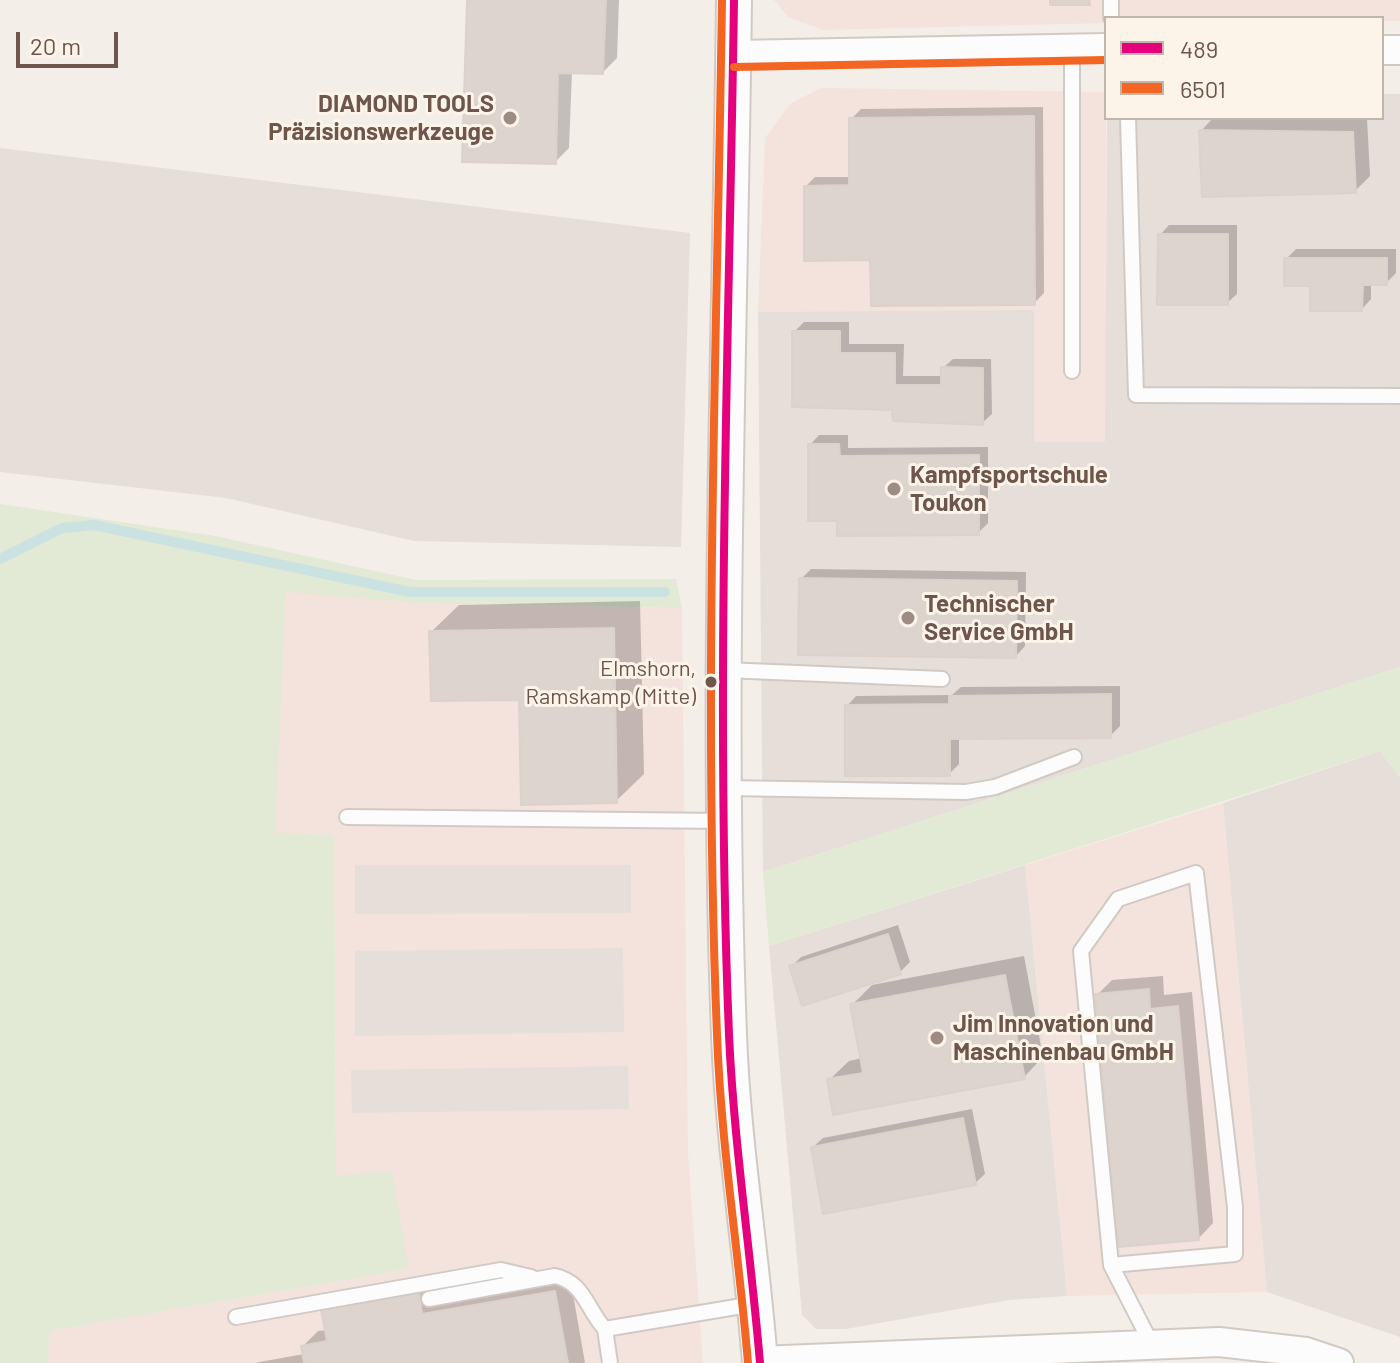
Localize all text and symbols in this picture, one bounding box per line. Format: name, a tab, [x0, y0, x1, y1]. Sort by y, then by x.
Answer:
scale bar	[20, 16, 122, 66]
legend	[1104, 16, 1384, 120]
text: 20 m	[30, 31, 81, 60]
text: 489	[1180, 34, 1218, 63]
text: 6501	[1180, 74, 1226, 103]
place label: DIAMOND TOOLS Präzisionswerkzeuge	[268, 90, 494, 146]
marker: DIAMOND TOOLS Präzisionswerkzeuge	[501, 109, 519, 127]
place label: Kampfsportschule Toukon	[910, 461, 1108, 517]
marker: Kampfsportschule Toukon	[885, 480, 903, 498]
place label: Technischer Service GmbH	[924, 590, 1073, 646]
marker: Technischer Service GmbH	[899, 609, 917, 627]
place label: Elmshorn, Ramskamp (Mitte)	[525, 656, 696, 708]
marker: Elmshorn, Ramskamp (Mitte)	[703, 674, 719, 690]
place label: Jim Innovation und Maschinenbau GmbH	[953, 1010, 1174, 1066]
marker: Jim Innovation und Maschinenbau GmbH	[928, 1029, 946, 1047]

